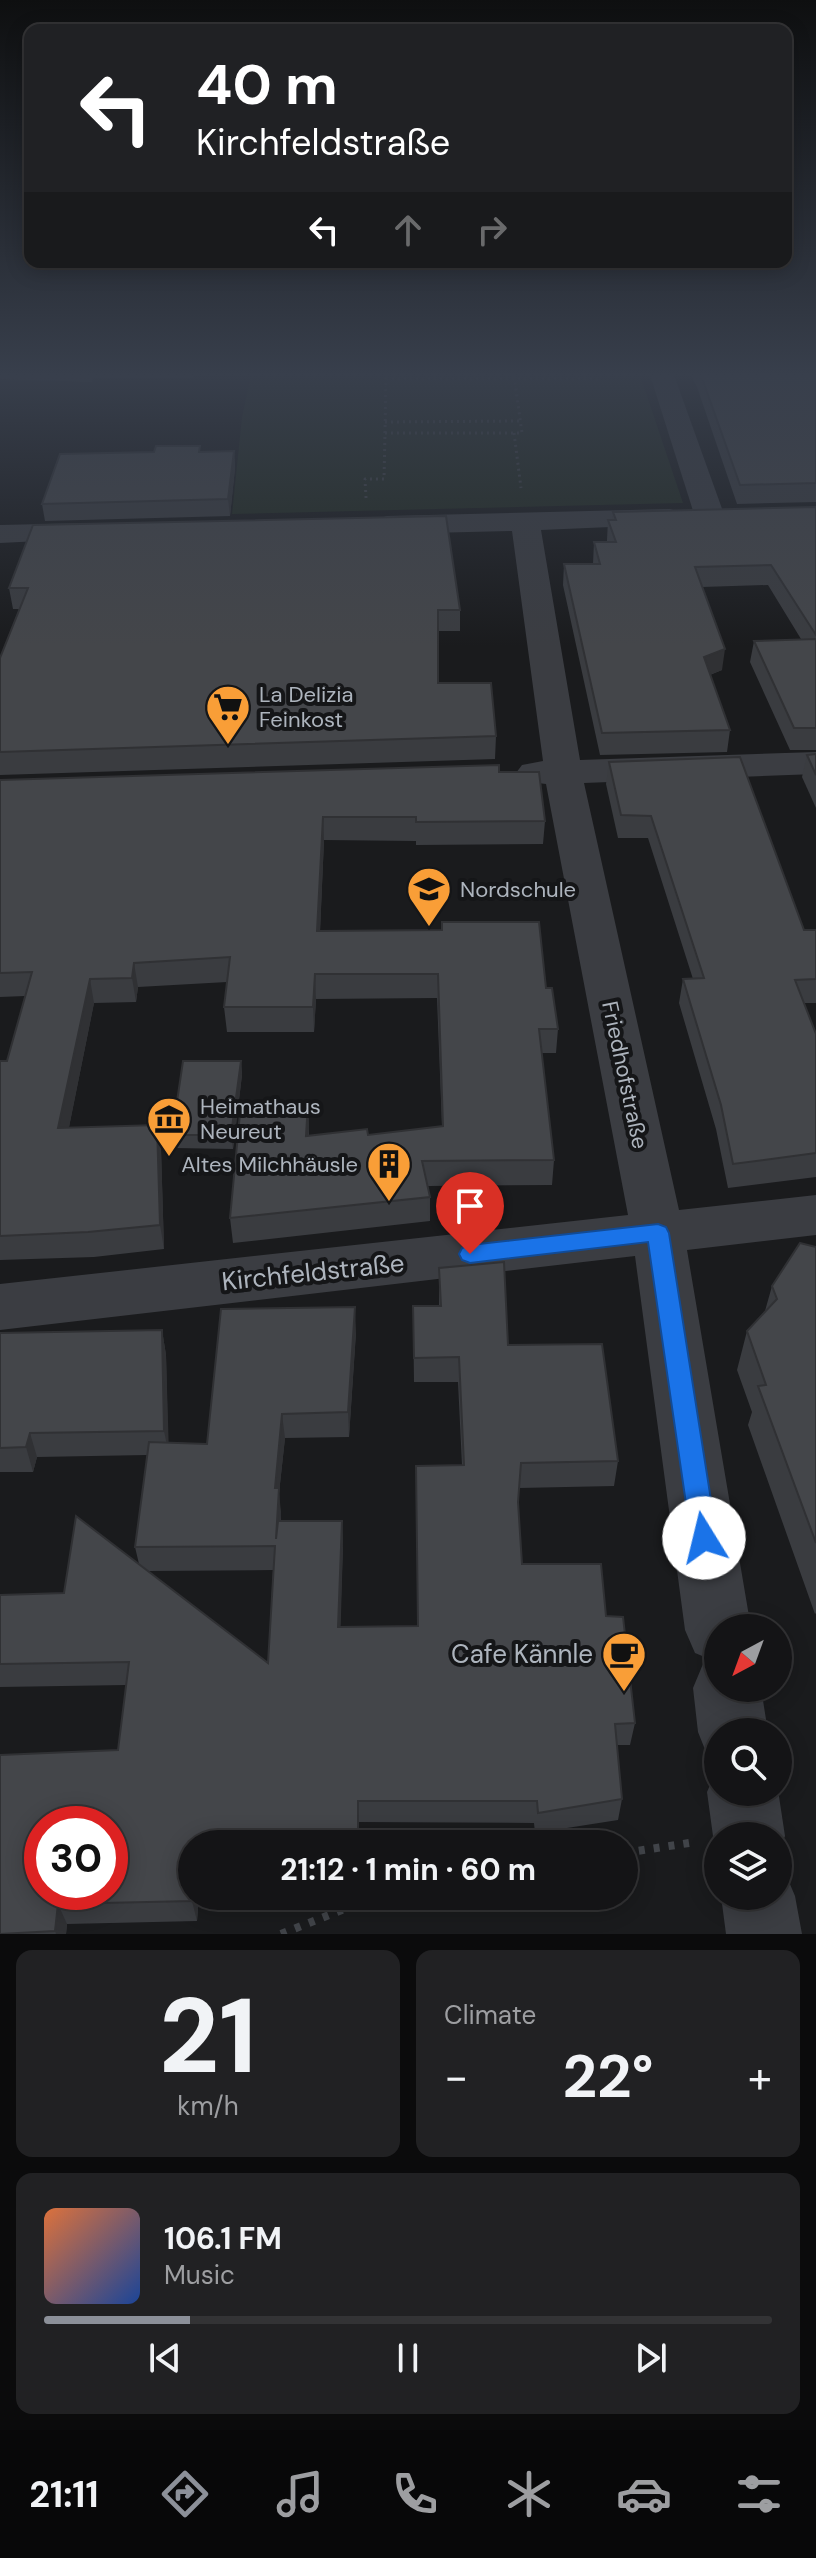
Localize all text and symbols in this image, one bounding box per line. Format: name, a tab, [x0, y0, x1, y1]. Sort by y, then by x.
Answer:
text: 40 m	[196, 48, 338, 121]
icon: left	[64, 56, 168, 160]
text: Kirchfeldstraße	[196, 119, 450, 166]
icon: left	[302, 208, 346, 252]
icon: ahead	[386, 208, 430, 252]
icon: right	[470, 208, 514, 252]
place label: La Delizia Feinkost	[259, 680, 354, 734]
supermarket icon: La Delizia Feinkost	[204, 683, 252, 746]
school or university icon: Nordschule	[405, 865, 453, 928]
place label: Nordschule	[460, 875, 576, 904]
street label: Friedhofstraße	[595, 998, 655, 1152]
place label: Heimathaus Neureut	[200, 1092, 321, 1146]
museum icon: Heimathaus Neureut	[145, 1095, 193, 1158]
building icon: Altes Milchhäusle	[365, 1140, 413, 1203]
place label: Altes Milchhäusle	[181, 1150, 358, 1179]
pin	[436, 1172, 504, 1254]
icon: arrive	[448, 1184, 492, 1228]
street label: Kirchfeldstraße	[220, 1245, 406, 1299]
position arrow	[662, 1496, 746, 1580]
north arrow	[704, 1614, 792, 1702]
map controls	[704, 1614, 792, 1910]
cafe icon: Cafe Kännle	[600, 1630, 648, 1693]
place label: Cafe Kännle	[451, 1637, 593, 1671]
button: search	[704, 1718, 792, 1806]
speed limit sign: 30	[24, 1806, 128, 1910]
button: layers	[704, 1822, 792, 1910]
text: 21:12 · 1 min · 60 m	[280, 1850, 536, 1889]
text: 21	[159, 1969, 257, 2104]
text: Climate	[444, 1998, 536, 2032]
text: 22°	[562, 2037, 654, 2116]
text: −	[444, 2048, 468, 2106]
text: +	[748, 2048, 772, 2106]
text: km/h	[177, 2089, 239, 2123]
text: 106.1 FM	[164, 2219, 282, 2258]
text: Music	[164, 2258, 235, 2292]
icon: previous	[143, 2336, 187, 2380]
icon: pause	[386, 2336, 430, 2380]
icon: next	[629, 2336, 673, 2380]
icon: directions	[157, 2466, 213, 2522]
icon: music	[272, 2466, 328, 2522]
icon: phone	[387, 2466, 443, 2522]
icon: climate	[501, 2466, 557, 2522]
icon: car	[616, 2466, 672, 2522]
icon: filters	[731, 2466, 787, 2522]
text: 21:11	[29, 2471, 99, 2518]

